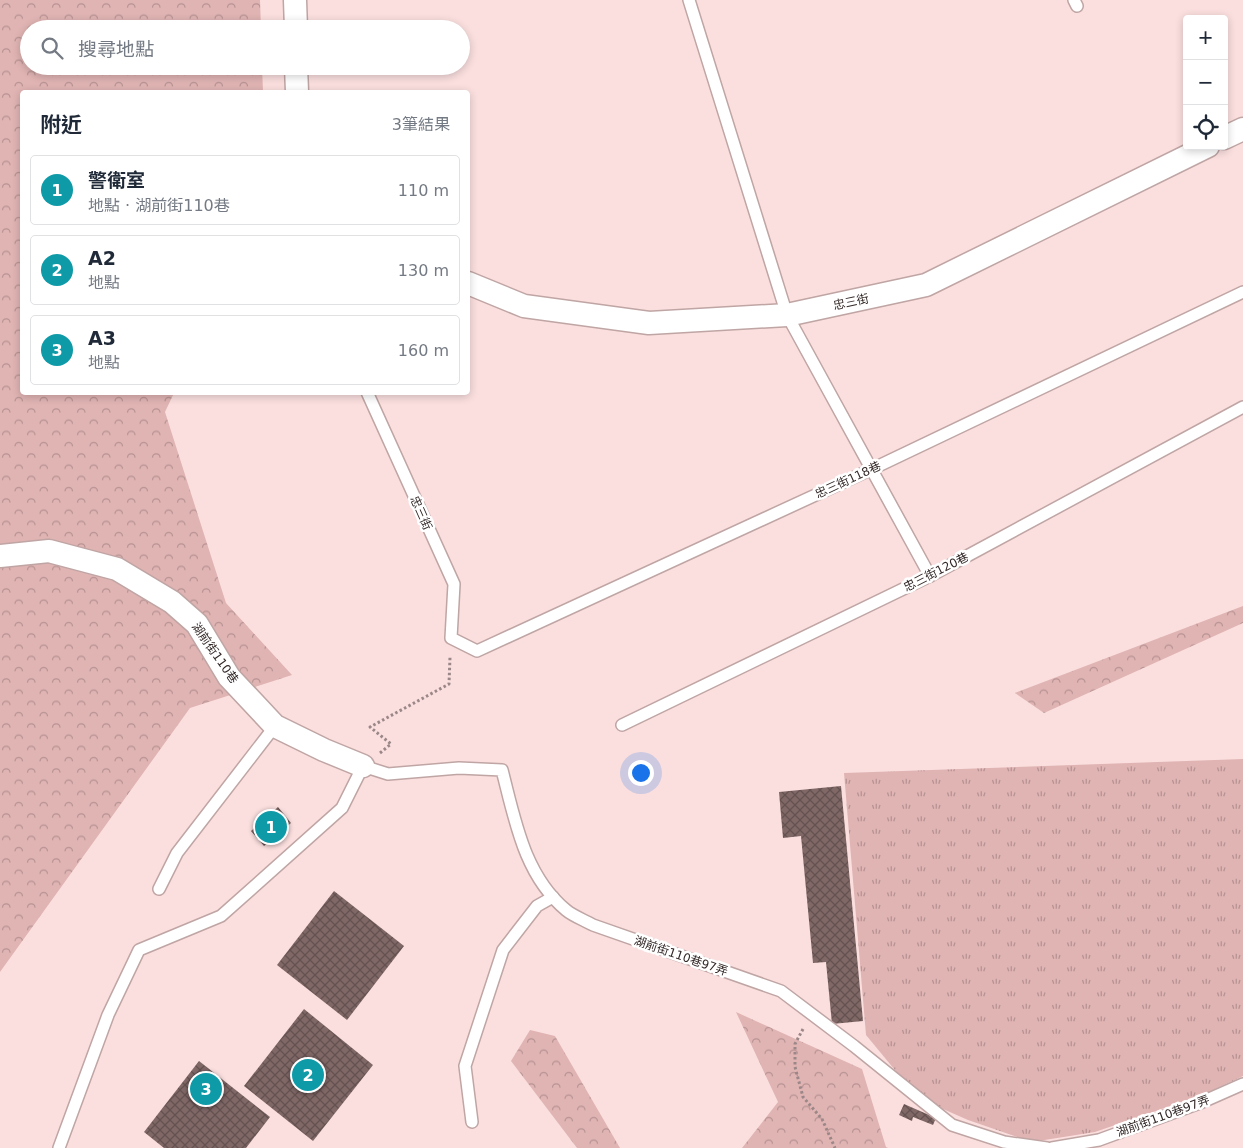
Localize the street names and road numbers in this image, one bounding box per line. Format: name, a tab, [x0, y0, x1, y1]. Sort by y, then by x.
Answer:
street label: 忠三街	[832, 291, 870, 313]
street label: 忠三街118巷	[813, 459, 883, 501]
street label: 忠三街	[407, 494, 435, 532]
street label: 忠三街120巷	[901, 550, 971, 594]
street label: 湖前街110巷	[189, 620, 241, 686]
street label: 湖前街110巷97弄	[632, 933, 730, 979]
street label: 湖前街110巷97弄	[1114, 1093, 1212, 1139]

